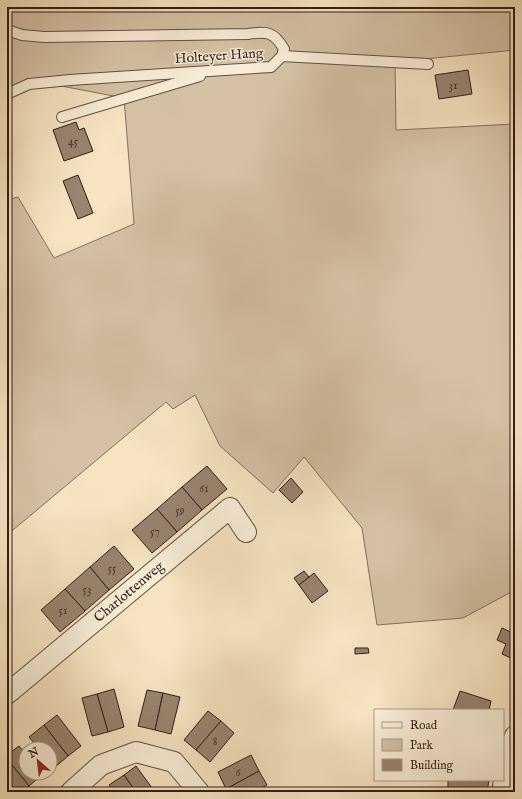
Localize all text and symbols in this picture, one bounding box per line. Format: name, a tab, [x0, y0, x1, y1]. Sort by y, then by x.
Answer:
street label: Holteyer Hang	[174, 44, 264, 68]
house number: 31	[449, 78, 457, 93]
house number: 45	[68, 134, 79, 149]
house number: 61	[199, 481, 209, 496]
house number: 59	[175, 503, 185, 518]
house number: 57	[150, 524, 160, 539]
street label: Charlottenweg	[90, 557, 168, 627]
house number: 55	[108, 561, 117, 576]
house number: 53	[83, 582, 91, 597]
house number: 51	[59, 603, 67, 618]
legend	[374, 709, 504, 781]
text: Road	[410, 718, 438, 733]
house number: 8	[213, 734, 218, 749]
text: Park	[410, 738, 433, 753]
north arrow	[18, 741, 58, 781]
text: N	[25, 744, 42, 762]
text: Building	[410, 758, 454, 773]
house number: 6	[235, 765, 241, 780]

